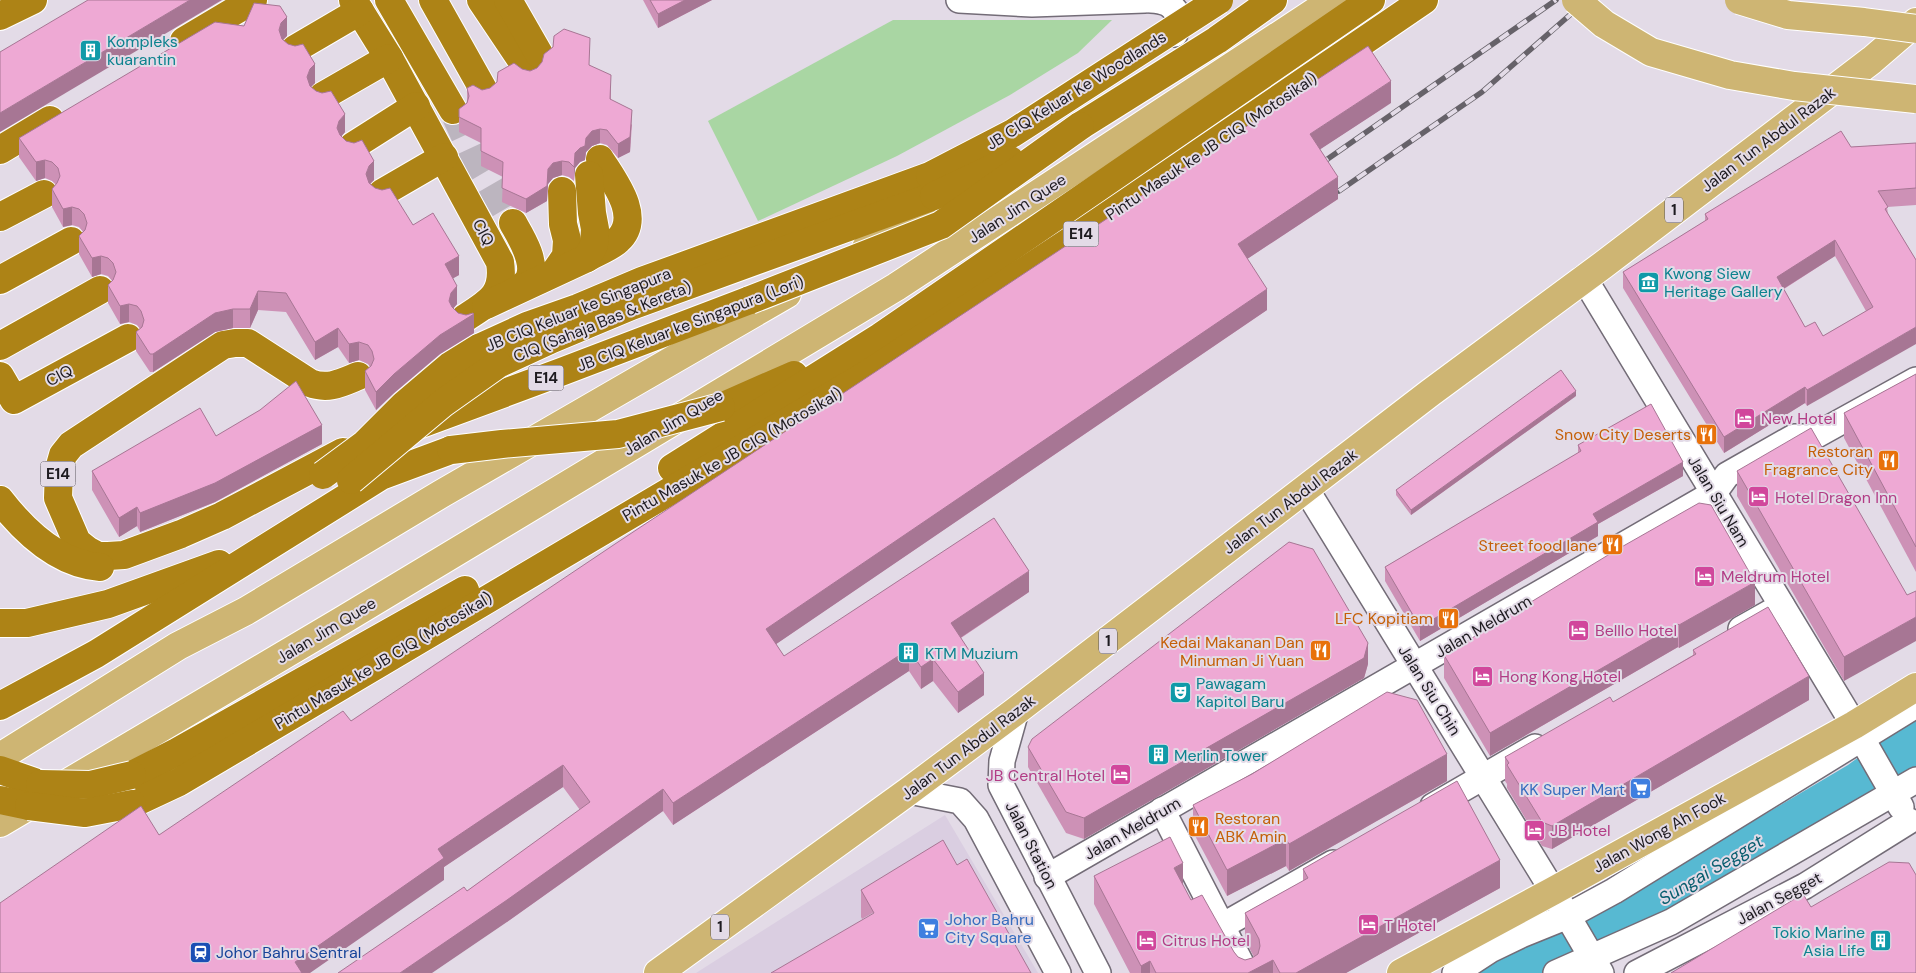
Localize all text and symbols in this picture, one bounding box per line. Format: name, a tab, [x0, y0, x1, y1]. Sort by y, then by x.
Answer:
street label: JB CIQ Keluar Ke Woodlands	[982, 26, 1170, 155]
place label: Kompleks kuarantin	[107, 31, 178, 70]
building icon: Kompleks kuarantin	[79, 38, 103, 62]
street label: Pintu Masuk ke JB CIQ (Motosikal)	[1102, 68, 1321, 225]
street label: Jalan Tun Abdul Razak	[1697, 82, 1840, 197]
street label: Jalan Jim Quee	[964, 169, 1070, 248]
road number: 1	[1665, 198, 1683, 222]
street label: CIQ	[468, 215, 499, 249]
road number: E14	[1064, 222, 1098, 246]
street label: JB CIQ Keluar ke Singapura	[483, 263, 674, 356]
place label: Kwong Siew Heritage Gallery	[1664, 263, 1783, 302]
street label: JB CIQ Keluar ke Singapura (Lori)	[574, 270, 807, 377]
museum icon: Kwong Siew Heritage Gallery	[1636, 270, 1660, 294]
street label: CIQ (Sahaja Bas & Kereta)	[510, 276, 694, 367]
street label: CIQ	[42, 360, 76, 391]
road number: E14	[528, 366, 564, 390]
street label: Pintu Masuk ke JB CIQ (Motosikal)	[619, 383, 846, 526]
street label: Jalan Jim Quee	[620, 384, 727, 460]
hotel icon: New Hotel	[1733, 406, 1757, 430]
place label: New Hotel	[1761, 408, 1836, 429]
restaurant icon: Snow City Deserts	[1695, 422, 1719, 446]
place label: Snow City Deserts	[1555, 424, 1691, 445]
place label: Restoran Fragrance City	[1764, 441, 1873, 480]
street label: Jalan Tun Abdul Razak	[1219, 444, 1362, 559]
restaurant icon: Restoran Fragrance City	[1877, 448, 1901, 472]
street label: Jalan Siu Nam	[1683, 452, 1754, 551]
road number: E14	[40, 462, 76, 486]
hotel icon: Hotel Dragon Inn	[1747, 485, 1771, 509]
place label: Hotel Dragon Inn	[1775, 487, 1897, 508]
restaurant icon: Street food lane	[1601, 533, 1625, 557]
place label: Street food lane	[1478, 535, 1597, 556]
hotel icon: Meldrum Hotel	[1693, 564, 1717, 588]
place label: Meldrum Hotel	[1721, 566, 1830, 587]
street label: Pintu Masuk ke JB CIQ (Motosikal)	[270, 587, 496, 734]
street label: Jalan Meldrum	[1431, 590, 1535, 663]
street label: Jalan Jim Quee	[273, 592, 380, 668]
restaurant icon: LFC Kopitiam	[1437, 606, 1461, 630]
place label: LFC Kopitiam	[1335, 608, 1433, 629]
hotel icon: Belllo Hotel	[1567, 618, 1591, 642]
place label: Belllo Hotel	[1595, 620, 1677, 641]
road number: 1	[1099, 628, 1117, 654]
place label: Kedai Makanan Dan Minuman Ji Yuan	[1160, 632, 1304, 671]
restaurant icon: Kedai Makanan Dan Minuman Ji Yuan	[1308, 639, 1332, 663]
building icon: KTM Muzium	[897, 641, 921, 665]
street label: Jalan Siu Chin	[1393, 641, 1466, 739]
place label: KTM Muzium	[925, 643, 1018, 664]
hotel icon: Hong Kong Hotel	[1471, 664, 1495, 688]
place label: Hong Kong Hotel	[1499, 666, 1621, 687]
place label: Pawagam Kapitol Baru	[1196, 673, 1284, 712]
theatre icon: Pawagam Kapitol Baru	[1168, 680, 1192, 704]
street label: Jalan Tun Abdul Razak	[897, 690, 1040, 805]
building icon: Merlin Tower	[1146, 743, 1170, 767]
place label: Merlin Tower	[1174, 745, 1267, 766]
hotel icon: JB Central Hotel	[1109, 763, 1133, 787]
place label: JB Central Hotel	[986, 765, 1105, 786]
supermarket icon: KK Super Mart	[1629, 777, 1653, 801]
place label: KK Super Mart	[1520, 779, 1625, 800]
street label: Jalan Wong Ah Fook	[1589, 787, 1729, 878]
street label: Jalan Meldrum	[1080, 792, 1184, 865]
street label: Jalan Station	[1001, 798, 1063, 892]
place label: Restoran ABK Amin	[1215, 808, 1287, 847]
restaurant icon: Restoran ABK Amin	[1187, 815, 1211, 839]
hotel icon: JB Hotel	[1522, 818, 1546, 842]
place label: JB Hotel	[1550, 820, 1611, 841]
water label: Sungai Segget	[1654, 829, 1769, 911]
street label: Jalan Segget	[1733, 867, 1825, 930]
place label: Johor Bahru City Square	[945, 909, 1034, 948]
hotel icon: T Hotel	[1356, 913, 1380, 937]
road number: 1	[711, 914, 729, 940]
place label: T Hotel	[1384, 915, 1436, 936]
supermarket icon: Johor Bahru City Square	[917, 916, 941, 940]
place label: Tokio Marine Asia Life	[1772, 922, 1865, 961]
hotel icon: Citrus Hotel	[1134, 928, 1158, 952]
building icon: Tokio Marine Asia Life	[1869, 929, 1893, 953]
place label: Citrus Hotel	[1162, 930, 1250, 951]
station icon: Johor Bahru Sentral	[188, 940, 212, 964]
place label: Johor Bahru Sentral	[216, 942, 361, 963]

